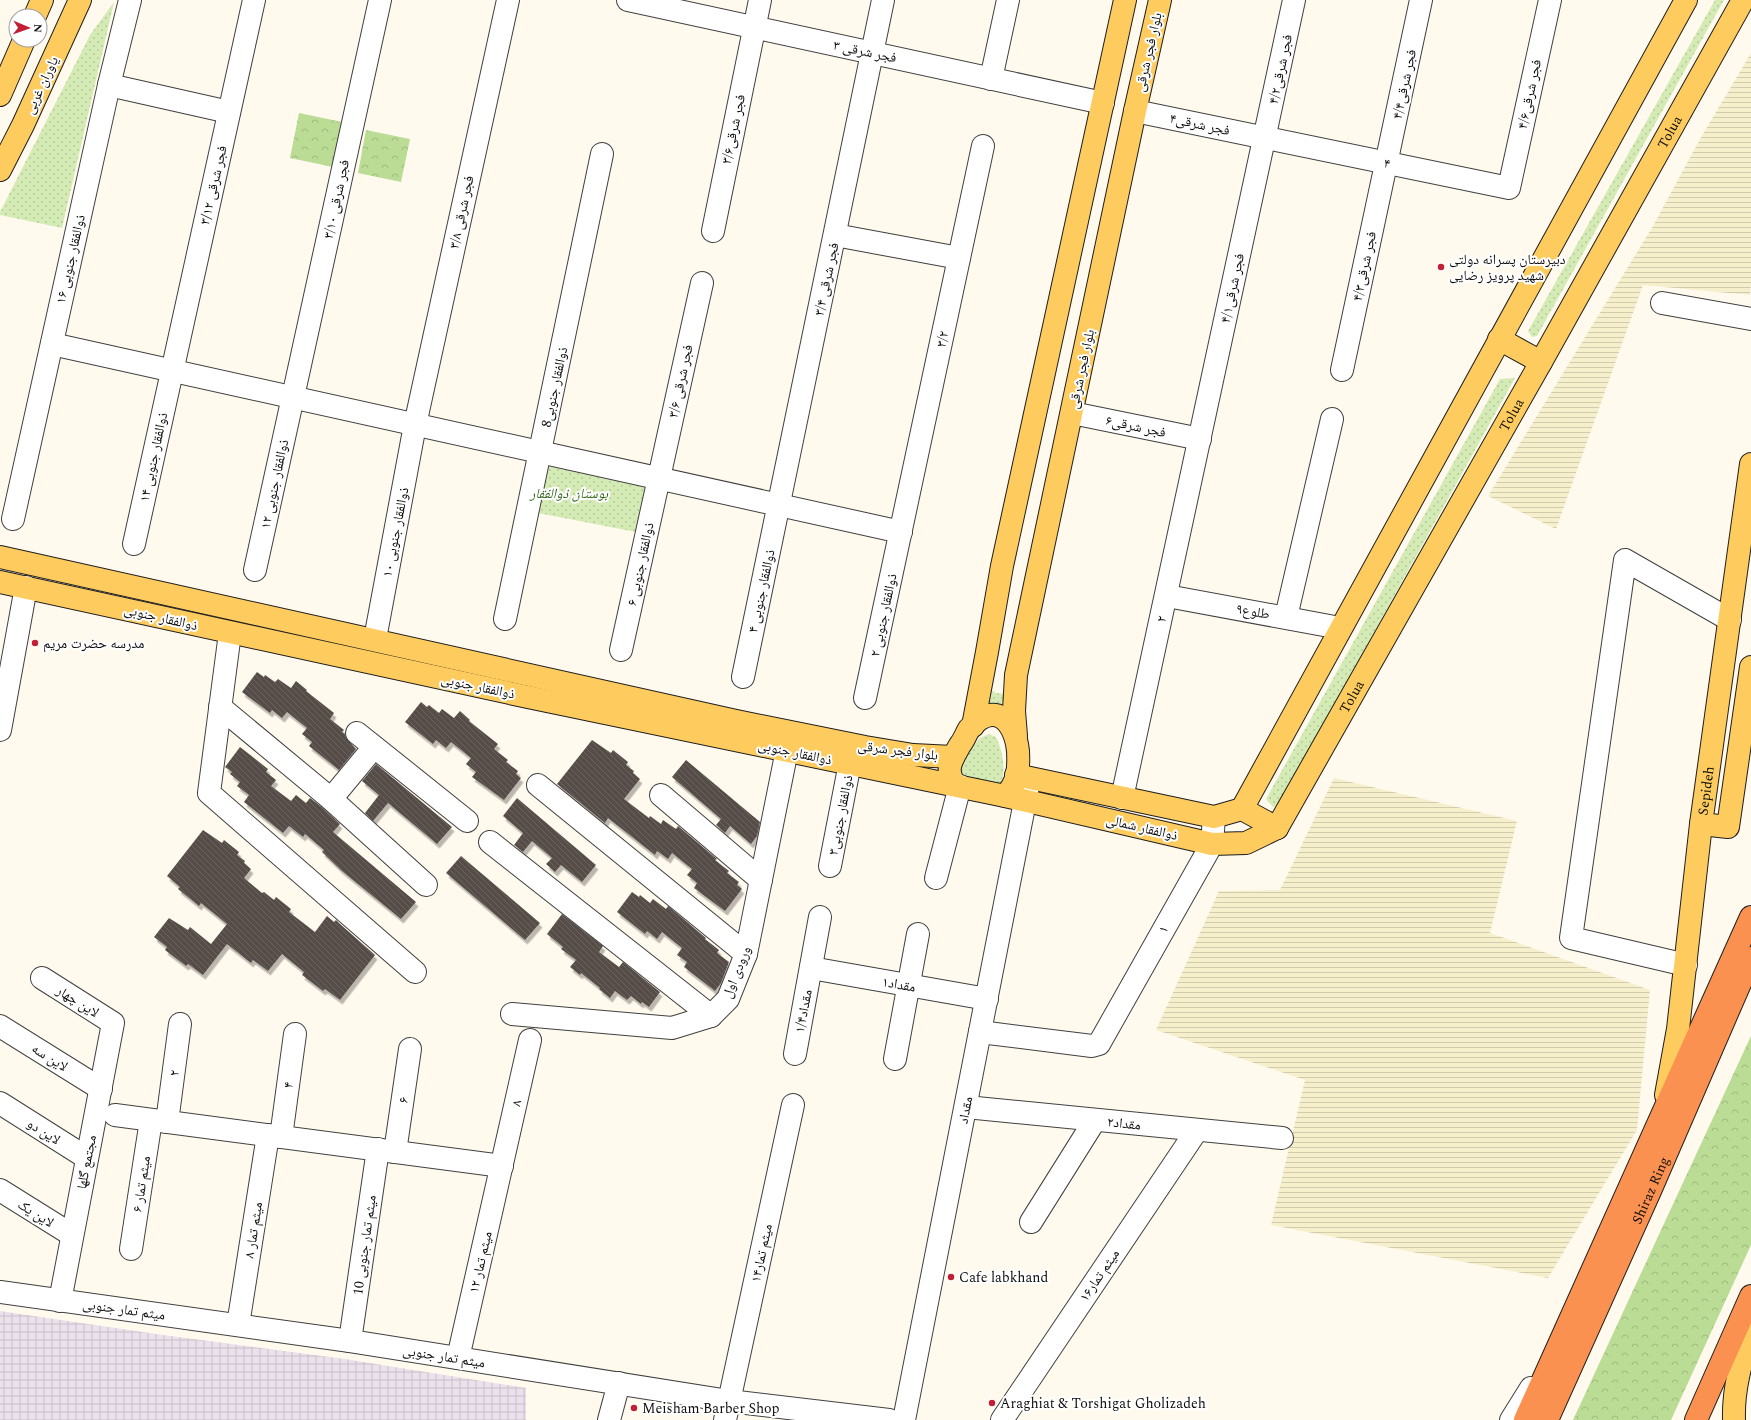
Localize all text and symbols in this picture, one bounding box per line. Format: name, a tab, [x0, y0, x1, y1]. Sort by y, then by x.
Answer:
north arrow	[8, 8, 48, 48]
street label: بلوار فجر شرقی	[1129, 10, 1168, 94]
text: N	[29, 24, 46, 33]
street label: فجر شرقی۴/۲	[1263, 32, 1298, 106]
street label: ۳ فجر شرقی	[831, 35, 899, 68]
street label: فجر شرقی۴/۴	[1387, 47, 1422, 121]
street label: یاوران غربی	[19, 53, 64, 118]
street label: فجر شرقی۴/۶	[1512, 57, 1547, 131]
street label: فجر شرقی۳/۶	[716, 92, 751, 166]
street label: فجر شرقی۴	[1168, 108, 1232, 141]
street label: Tolua	[1652, 112, 1688, 153]
street label: ۳/۱۲ فجر شرقی	[194, 143, 233, 227]
street label: ۴	[1382, 153, 1392, 174]
street label: ۳/۱۰ فجر شرقی	[318, 157, 355, 241]
street label: ۳/۸ فجر شرقی	[443, 173, 480, 251]
street label: ۱۶ ذوالفقار جنوبی	[50, 212, 91, 306]
street label: فجر شرقی۴/۳	[1347, 229, 1382, 303]
street label: ۳/۴ فجر شرقی	[808, 240, 845, 318]
place label: دبیرستان پسرانه دولتی شهید پرویز رضایی	[1449, 249, 1566, 286]
street label: فجر شرقی۴/۱	[1215, 251, 1250, 325]
marker: دبیرستان پسرانه دولتی شهید پرویز رضایی	[1436, 262, 1446, 272]
street label: بلوار فجر شرقی	[1063, 327, 1100, 411]
street label: ۳/۲	[931, 329, 954, 349]
street label: ۳/۶ فجر شرقی	[662, 342, 699, 420]
street label: 8ذوالفقار جنوبی	[536, 345, 573, 429]
street label: Tolua	[1494, 394, 1529, 435]
street label: ۱۴ ذوالفقار جنوبی	[134, 410, 173, 504]
street label: فجر شرقی۶	[1104, 410, 1168, 443]
street label: ۱۲ ذوالفقار جنوبی	[255, 437, 294, 531]
park label: بوستان ذوالفقار	[529, 483, 608, 504]
street label: ۱۰ ذوالفقار جنوبی	[376, 485, 415, 579]
street label: ۶ ذوالفقار جنوبی	[621, 520, 660, 608]
street label: ۴ ذوالفقار جنوبی	[742, 547, 781, 635]
street label: ۲ ذوالفقار جنوبی	[864, 571, 903, 659]
street label: طلوع۹	[1234, 598, 1271, 625]
street label: ذوالفقار جنوبی	[122, 599, 200, 636]
street label: ۲	[1151, 614, 1172, 624]
place label: مدرسه حضرت مریم	[43, 633, 144, 654]
marker: مدرسه حضرت مریم	[30, 638, 40, 648]
street label: ذوالفقار جنوبی	[439, 668, 517, 705]
street label: Tolua	[1334, 676, 1370, 717]
street label: ذوالفقار جنوبی	[756, 734, 834, 771]
street label: بلوار فجر شرقی	[857, 735, 939, 766]
street label: Sepideh	[1692, 765, 1720, 817]
street label: ذوالفقار جنوبی۳	[822, 773, 859, 857]
street label: ذوالفقار شمالی	[1104, 809, 1180, 846]
street label: ۱	[1153, 921, 1174, 937]
street label: ورودی اول	[716, 943, 756, 1001]
street label: مقداد۱	[880, 971, 917, 998]
street label: لاین چهار	[51, 980, 103, 1023]
street label: مقداد۱/۴	[789, 988, 818, 1035]
street label: لاین سه	[28, 1038, 72, 1077]
street label: ۲	[164, 1069, 185, 1077]
street label: ۴	[278, 1080, 299, 1090]
street label: ۶	[393, 1095, 414, 1105]
street label: مقداد	[953, 1095, 978, 1126]
street label: ۸	[506, 1098, 527, 1108]
street label: مقداد۲	[1106, 1111, 1142, 1136]
street label: لاین دو	[23, 1113, 65, 1150]
street label: مجتمع گلها	[71, 1133, 102, 1191]
street label: Shiraz Ring	[1626, 1153, 1675, 1228]
street label: میثم تمار ۶	[127, 1154, 156, 1214]
street label: لاین یک	[13, 1194, 58, 1233]
street label: میثم تمار جنوبی 10	[347, 1194, 382, 1296]
street label: میثم تمار ۸	[239, 1200, 268, 1260]
street label: میثم تمار۱۴	[745, 1222, 778, 1284]
street label: میثم تمار ۱۲	[463, 1229, 498, 1295]
street label: میثم تمار۱۶	[1074, 1245, 1125, 1306]
place label: Cafe labkhand	[959, 1267, 1048, 1288]
marker: Cafe labkhand	[946, 1272, 956, 1282]
street label: میثم تمار جنوبی	[81, 1293, 167, 1326]
street label: میثم تمار جنوبی	[401, 1340, 487, 1373]
place label: Araghiat & Torshigat Gholizadeh	[1000, 1393, 1206, 1414]
place label: Meisham Barber Shop	[642, 1398, 780, 1419]
marker: Araghiat & Torshigat Gholizadeh	[987, 1398, 997, 1408]
marker: Meisham Barber Shop	[629, 1403, 639, 1413]

